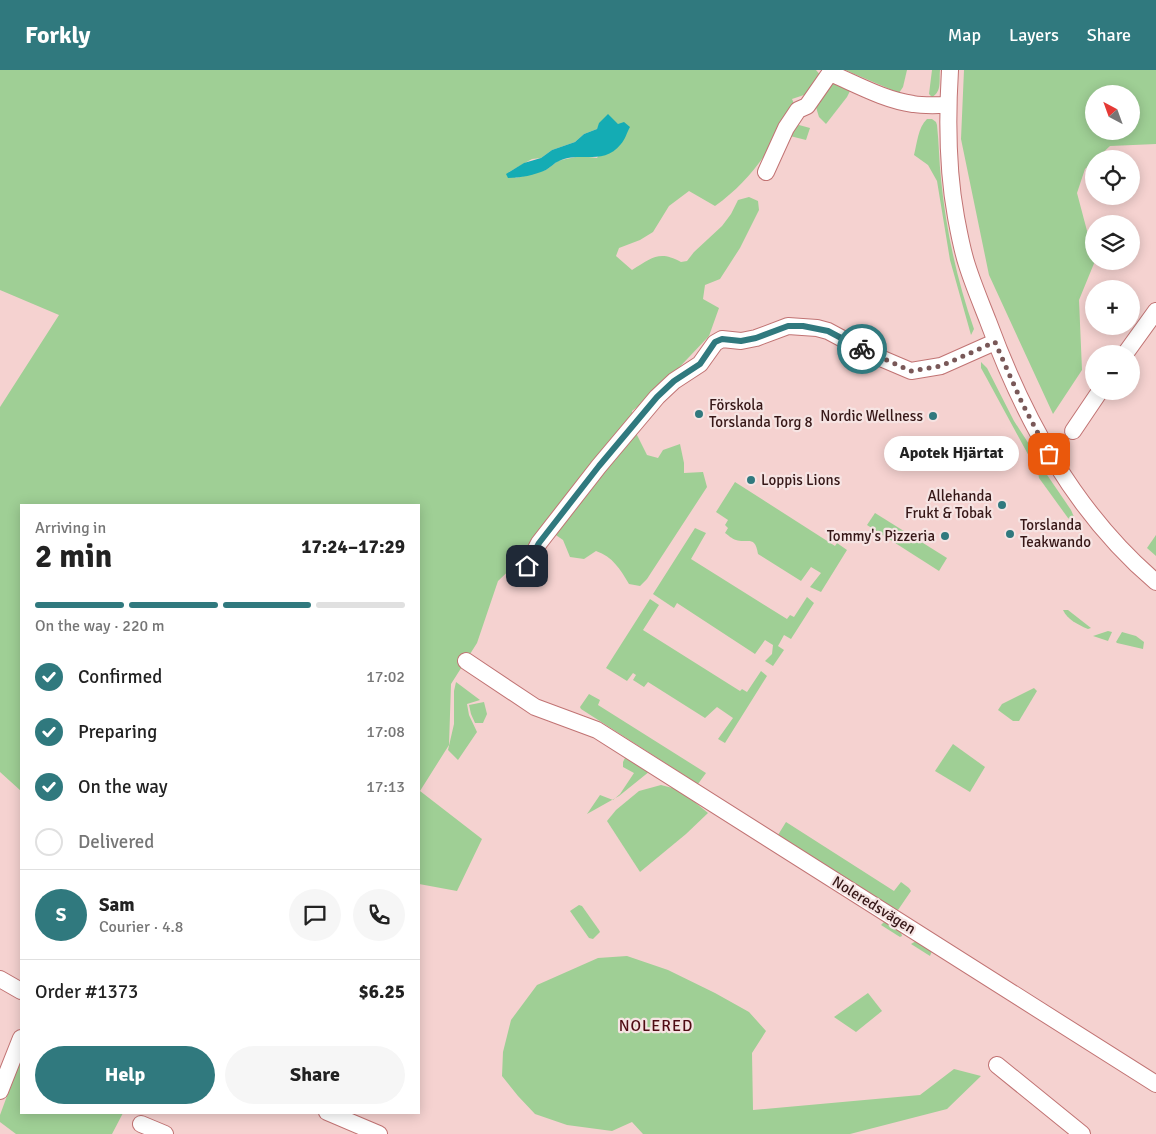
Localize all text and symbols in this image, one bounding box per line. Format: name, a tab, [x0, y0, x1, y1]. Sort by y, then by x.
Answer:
text: Forkly	[25, 20, 91, 50]
text: Map	[948, 24, 981, 46]
text: Layers	[1009, 24, 1059, 46]
text: Share	[1087, 24, 1131, 46]
north arrow	[1085, 85, 1140, 140]
map controls	[1085, 85, 1140, 400]
button: locate	[1085, 150, 1140, 205]
button: layers	[1085, 215, 1140, 270]
button: +	[1085, 280, 1140, 335]
courier	[837, 324, 887, 374]
icon: bike	[848, 335, 876, 363]
button: −	[1085, 345, 1140, 400]
place label: Förskola Torslanda Torg 8	[709, 396, 813, 431]
place label: Nordic Wellness	[820, 407, 923, 425]
marker: Förskola Torslanda Torg 8	[693, 408, 705, 420]
marker: Nordic Wellness	[927, 410, 939, 422]
pin	[1028, 433, 1070, 475]
callout: Apotek Hjärtat	[884, 436, 1019, 472]
icon: bag	[1035, 440, 1063, 468]
text: Apotek Hjärtat	[900, 443, 1003, 463]
place label: Loppis Lions	[761, 471, 841, 489]
marker: Loppis Lions	[745, 474, 757, 486]
place label: Allehanda Frukt & Tobak	[905, 487, 992, 522]
marker: Allehanda Frukt & Tobak	[996, 499, 1008, 511]
place label: Torslanda Teakwando	[1020, 516, 1091, 551]
text: Arriving in	[35, 518, 106, 538]
place label: Tommy's Pizzeria	[827, 527, 935, 545]
marker: Torslanda Teakwando	[1004, 528, 1016, 540]
marker: Tommy's Pizzeria	[939, 530, 951, 542]
text: 17:24–17:29	[301, 535, 405, 559]
text: 2 min	[35, 537, 112, 576]
pin	[506, 545, 548, 587]
icon: home	[513, 552, 541, 580]
text: On the way · 220 m	[35, 616, 165, 636]
icon: check	[35, 663, 63, 691]
text: Confirmed	[78, 665, 162, 689]
text: 17:02	[366, 667, 405, 687]
icon: check	[35, 718, 63, 746]
text: Preparing	[78, 720, 157, 744]
text: 17:08	[366, 722, 405, 742]
icon: check	[35, 773, 63, 801]
text: On the way	[78, 775, 168, 799]
text: 17:13	[366, 777, 405, 797]
text: Delivered	[78, 830, 154, 854]
street label: Noleredsvägen	[829, 872, 919, 938]
button: chat	[289, 889, 341, 941]
button: phone	[353, 889, 405, 941]
text: Sam	[99, 893, 135, 917]
text: S	[56, 903, 66, 927]
text: Courier · 4.8	[99, 917, 183, 937]
text: Order #1373	[35, 980, 138, 1004]
text: $6.25	[359, 980, 405, 1004]
district label: NOLERED	[619, 1016, 693, 1036]
button: Help	[35, 1046, 215, 1104]
button: Share	[225, 1046, 405, 1104]

